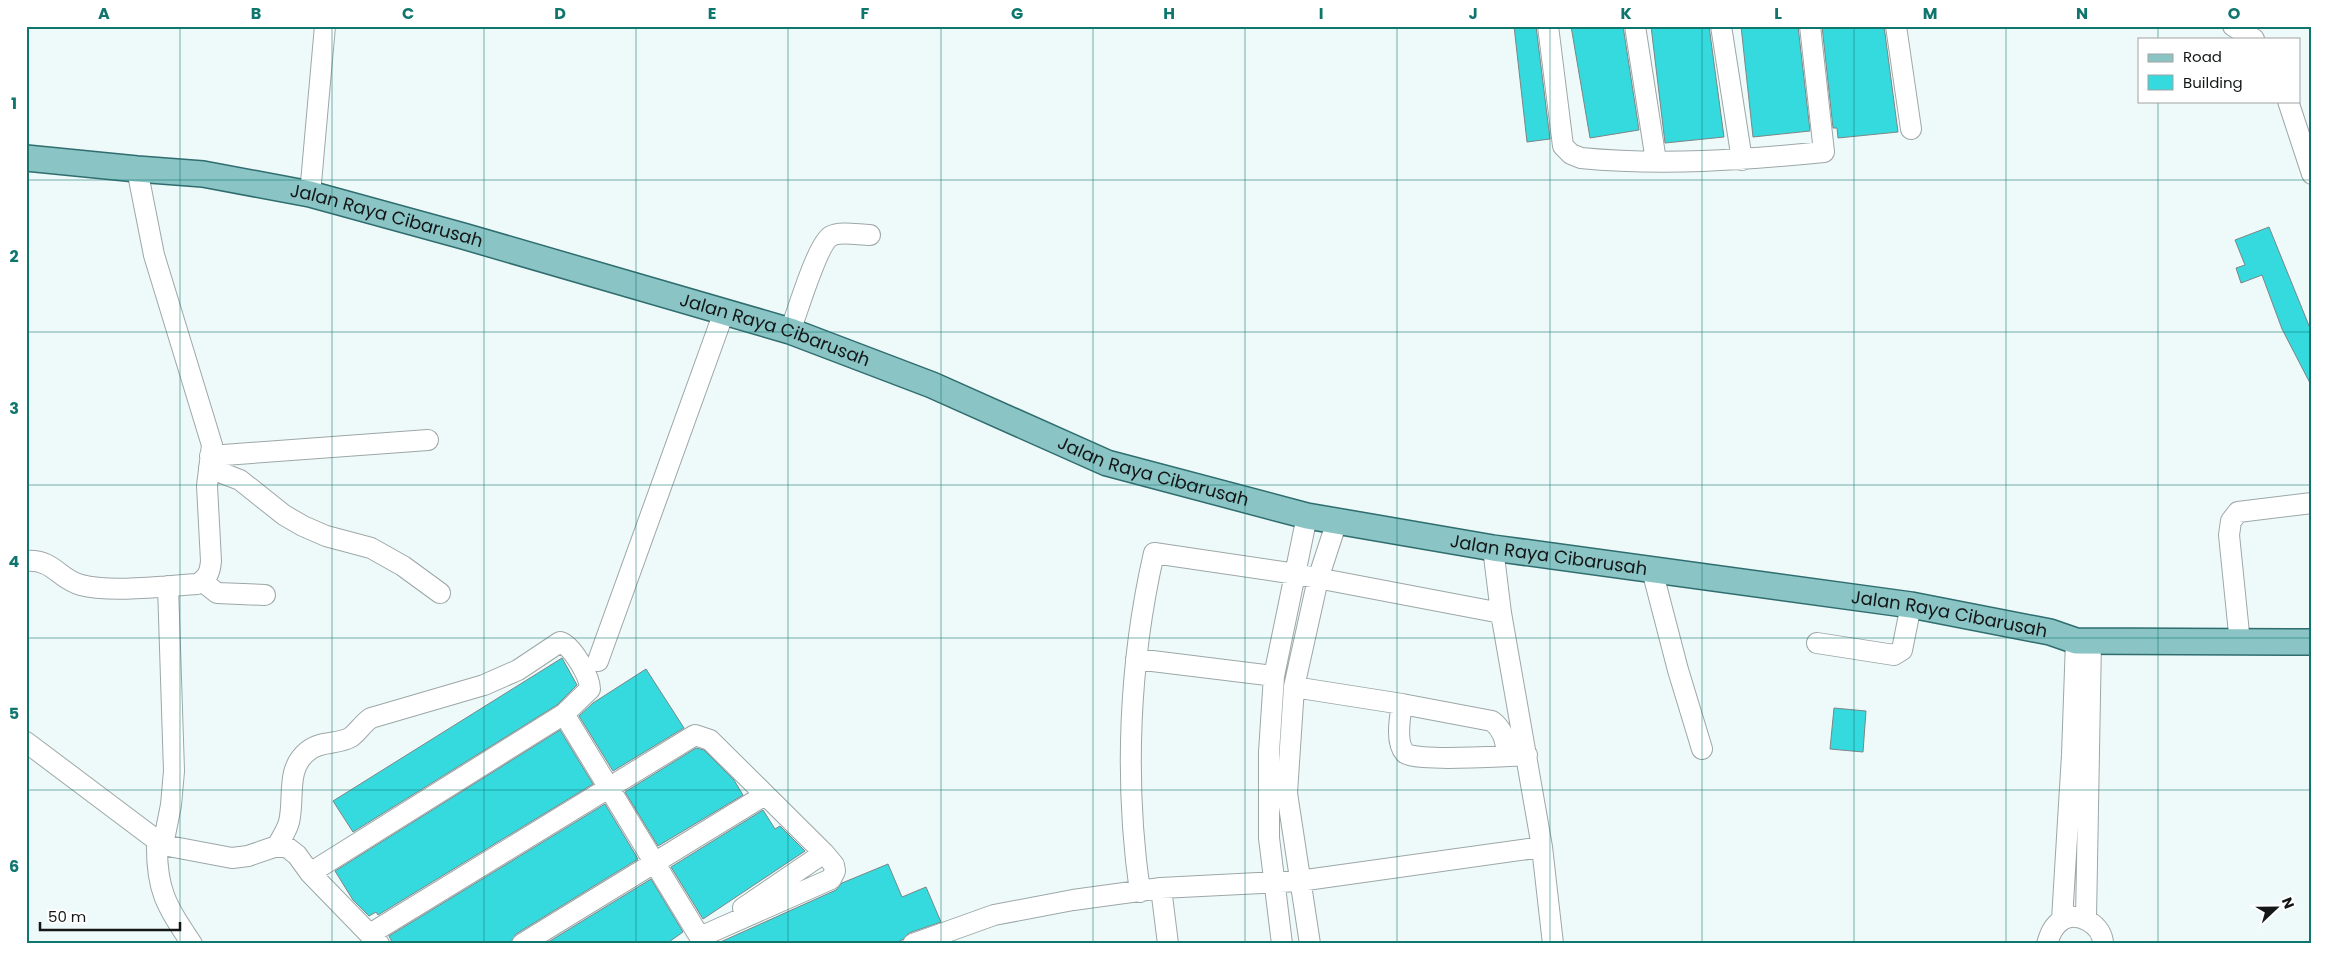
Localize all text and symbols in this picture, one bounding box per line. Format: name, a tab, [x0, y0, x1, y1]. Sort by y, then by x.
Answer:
text: A	[98, 2, 110, 25]
text: B	[251, 2, 261, 25]
text: C	[402, 2, 414, 25]
text: D	[554, 2, 566, 25]
text: E	[708, 2, 716, 25]
text: F	[861, 2, 870, 25]
text: G	[1011, 2, 1023, 25]
text: H	[1163, 2, 1175, 25]
text: I	[1319, 2, 1323, 25]
text: J	[1468, 2, 1478, 25]
text: K	[1620, 2, 1632, 25]
text: L	[1774, 2, 1782, 25]
text: M	[1923, 2, 1937, 25]
text: N	[2076, 2, 2088, 25]
text: O	[2228, 2, 2241, 25]
legend	[2138, 38, 2300, 102]
text: Road	[2183, 46, 2222, 67]
text: Building	[2183, 72, 2243, 93]
text: 1	[11, 92, 17, 115]
street label: Jalan Raya Cibarusah	[288, 178, 486, 253]
text: 2	[9, 245, 19, 268]
street label: Jalan Raya Cibarusah	[677, 287, 874, 372]
text: 3	[9, 397, 19, 420]
street label: Jalan Raya Cibarusah	[1054, 430, 1252, 512]
street label: Jalan Raya Cibarusah	[1448, 528, 1649, 581]
text: 4	[9, 550, 20, 573]
street label: Jalan Raya Cibarusah	[1850, 584, 2050, 643]
text: 5	[9, 702, 19, 725]
text: 6	[9, 855, 19, 878]
north arrow	[2250, 882, 2300, 932]
text: N	[2277, 895, 2299, 912]
scale bar	[40, 900, 180, 932]
text: 50 m	[48, 906, 86, 927]

